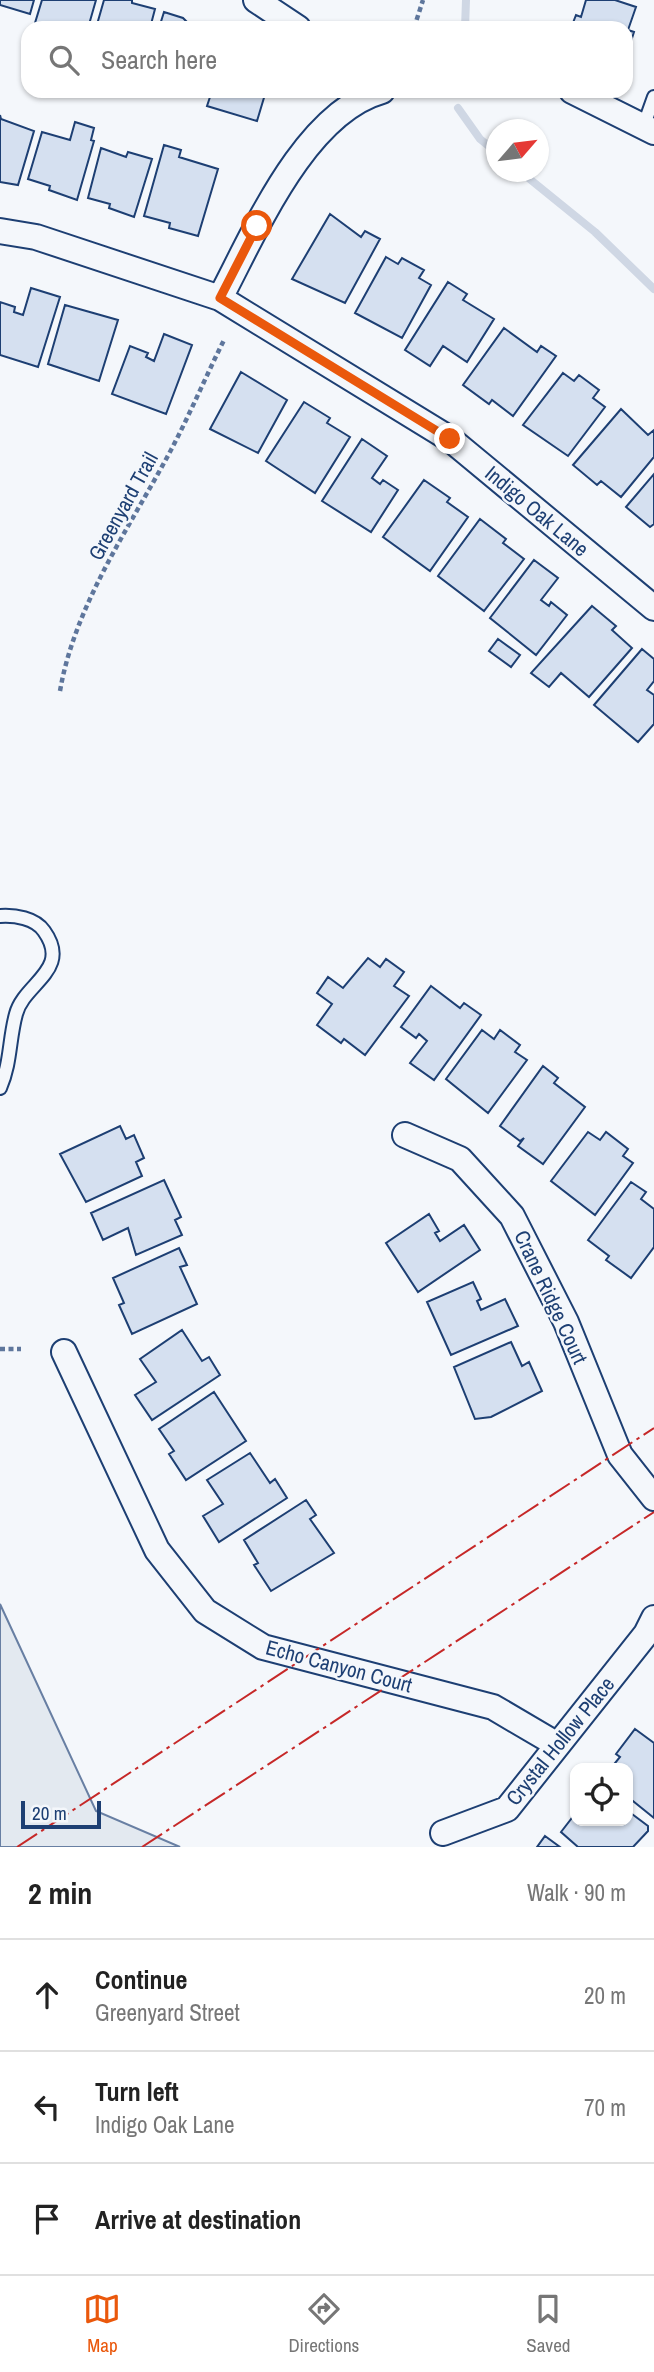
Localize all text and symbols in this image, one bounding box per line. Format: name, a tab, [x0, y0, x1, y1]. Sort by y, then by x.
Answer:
search box	[21, 21, 633, 98]
icon: search	[45, 41, 83, 79]
text: Search here	[101, 42, 217, 77]
north arrow	[486, 119, 549, 182]
route start	[241, 210, 272, 241]
route end	[434, 423, 465, 454]
street label: Greenyard Trail	[81, 447, 165, 565]
street label: Indigo Oak Lane	[479, 459, 595, 563]
street label: Crane Ridge Court	[507, 1225, 595, 1369]
street label: Echo Canyon Court	[263, 1633, 416, 1700]
street label: Crystal Hollow Place	[499, 1671, 621, 1811]
map controls	[570, 1763, 633, 1826]
button: locate	[570, 1763, 633, 1826]
scale bar	[21, 1798, 102, 1830]
text: 20 m	[32, 1800, 67, 1826]
text: 2 min	[28, 1873, 92, 1913]
text: Walk · 90 m	[527, 1877, 626, 1908]
text: Continue	[95, 1962, 187, 1997]
icon: ahead	[28, 1976, 66, 2014]
text: 20 m	[584, 1980, 626, 2011]
text: Greenyard Street	[95, 1997, 240, 2028]
text: Turn left	[95, 2074, 179, 2109]
icon: left	[28, 2088, 66, 2126]
text: 70 m	[584, 2092, 626, 2123]
text: Indigo Oak Lane	[95, 2109, 234, 2140]
icon: arrive	[28, 2200, 66, 2238]
text: Arrive at destination	[95, 2202, 301, 2237]
tab: Map	[83, 2290, 121, 2358]
tab: Directions	[288, 2290, 359, 2358]
tab: Saved	[526, 2290, 571, 2358]

